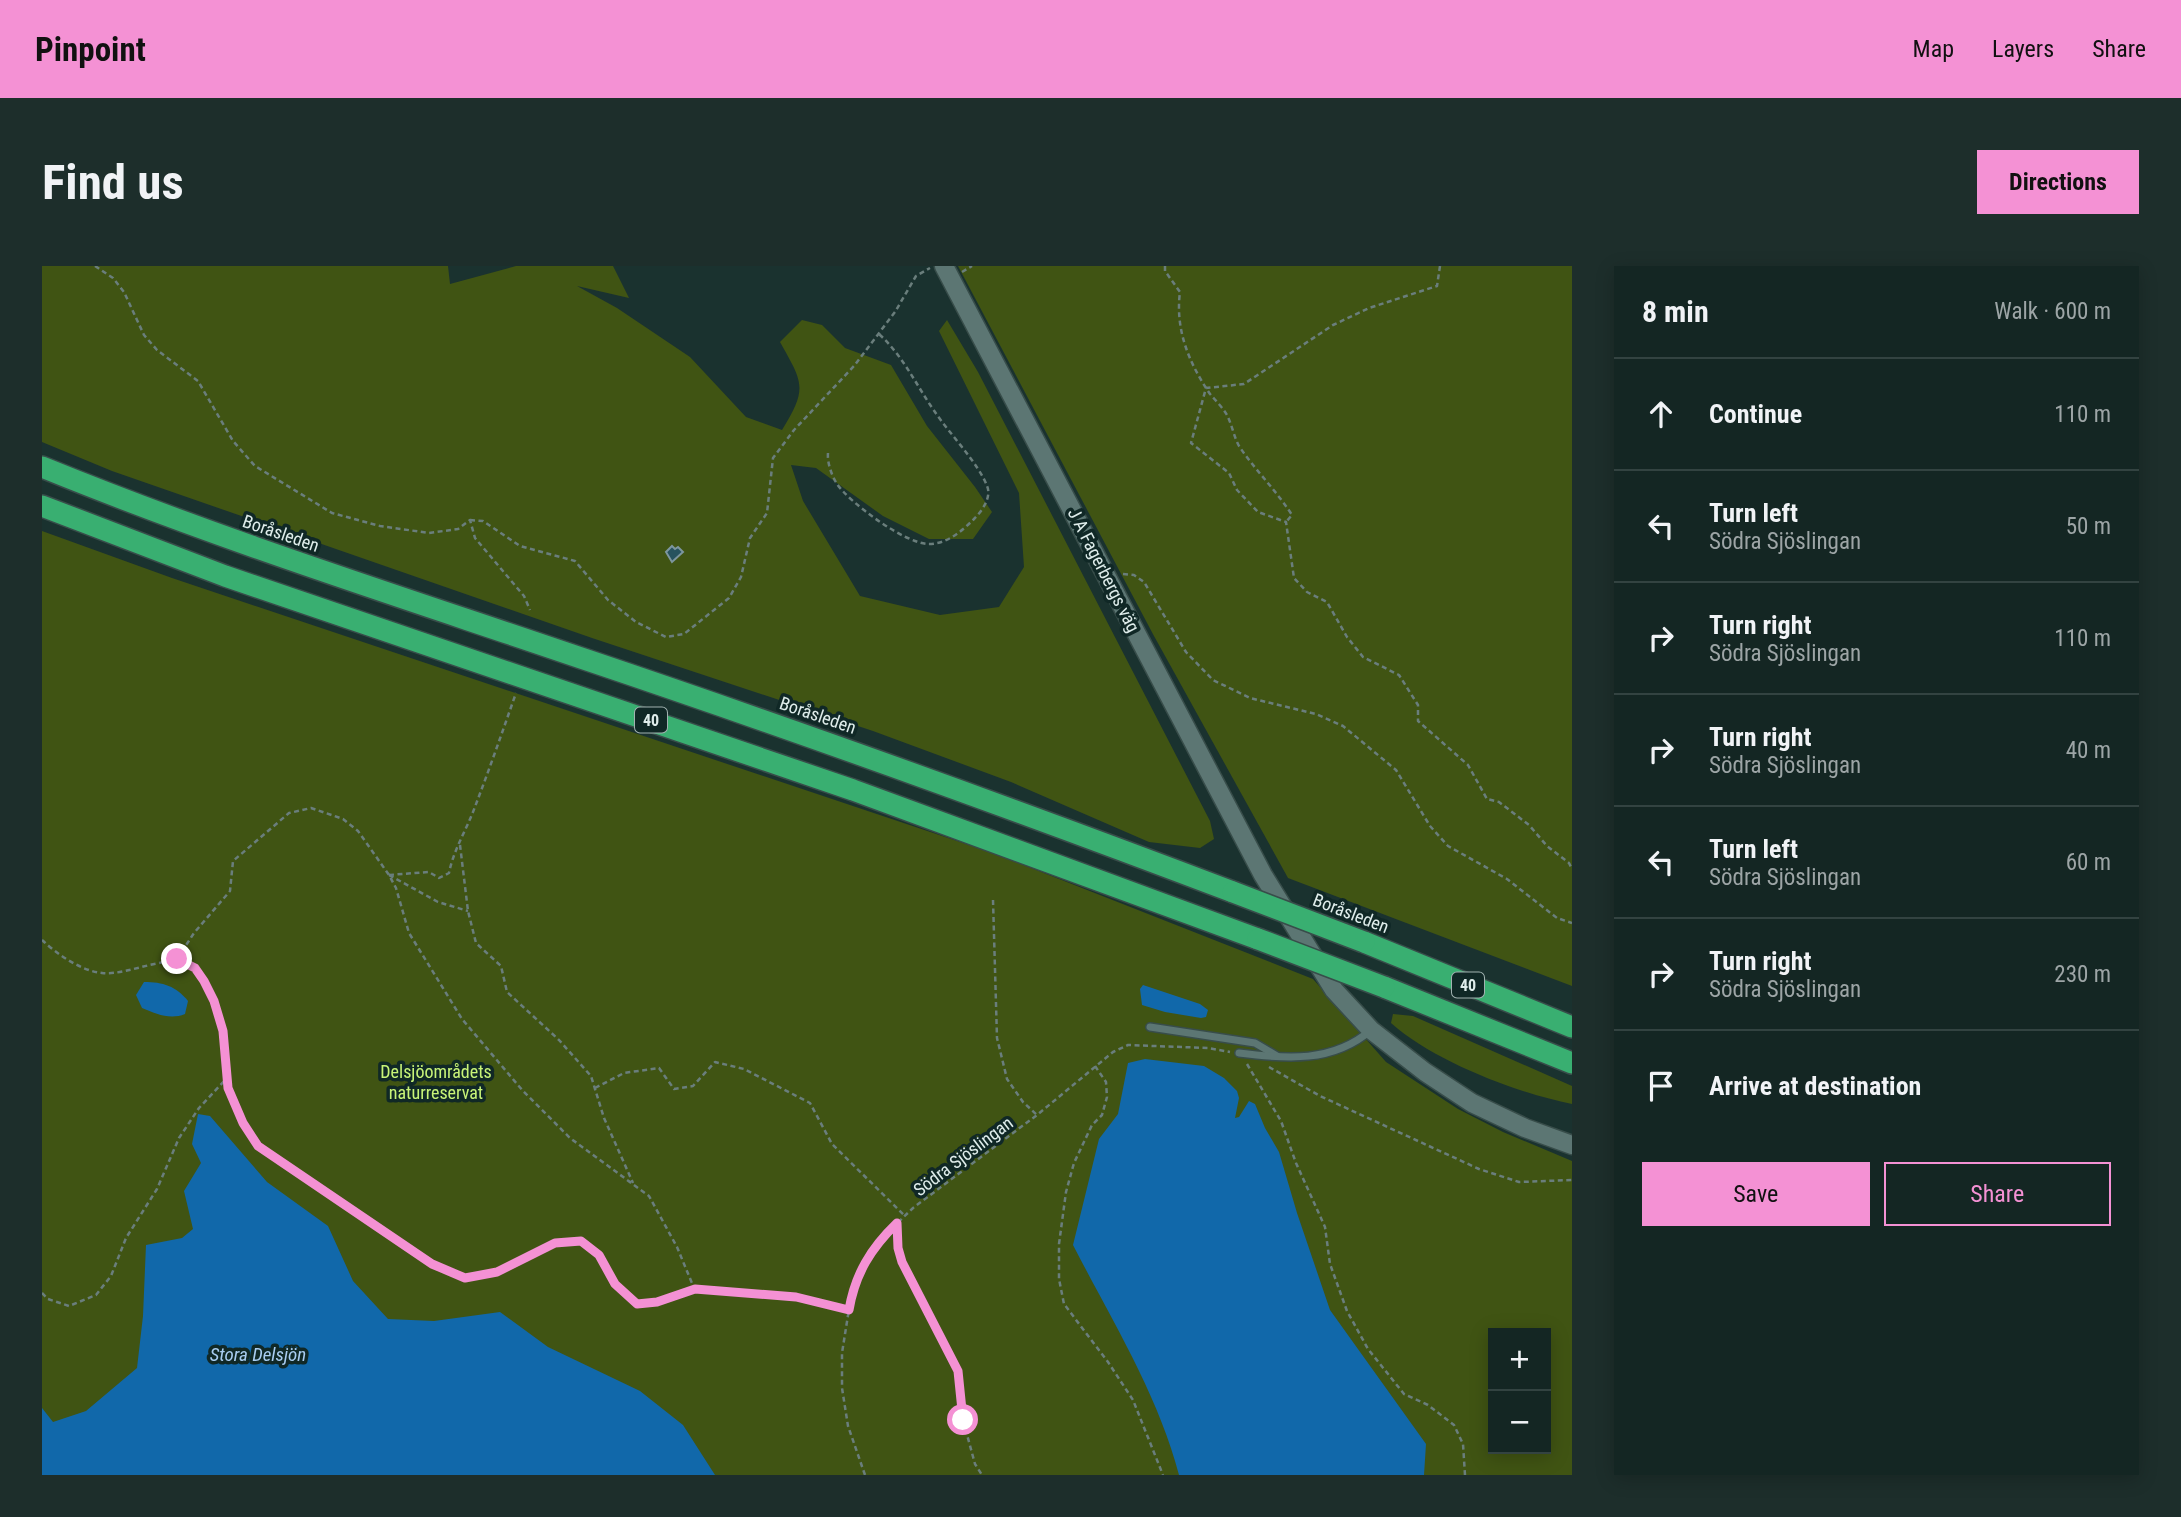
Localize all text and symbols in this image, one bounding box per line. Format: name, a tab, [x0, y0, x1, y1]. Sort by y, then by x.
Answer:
text: Pinpoint	[35, 30, 146, 69]
text: Map	[1913, 35, 1954, 63]
text: Layers	[1992, 35, 2054, 63]
text: Share	[2092, 35, 2146, 63]
button: Directions	[1977, 150, 2139, 214]
text: Find us	[42, 154, 184, 211]
text: 8 min	[1642, 294, 1709, 329]
text: Walk · 600 m	[1994, 298, 2111, 325]
icon: ahead	[1642, 395, 1680, 433]
text: Continue	[1709, 399, 1802, 429]
text: 110 m	[2054, 401, 2111, 428]
text: Turn left	[1709, 498, 1798, 528]
street label: J A Fagerbergs väg	[1064, 505, 1144, 635]
icon: left	[1642, 507, 1680, 545]
street label: Boråsleden	[240, 510, 322, 556]
text: 50 m	[2066, 513, 2111, 540]
text: Södra Sjöslingan	[1709, 528, 1861, 555]
text: Turn right	[1709, 610, 1811, 640]
icon: right	[1642, 619, 1680, 657]
text: 110 m	[2054, 625, 2111, 652]
text: Södra Sjöslingan	[1709, 640, 1861, 667]
street label: Boråsleden	[777, 692, 859, 738]
road number: 40	[635, 708, 667, 733]
text: Turn right	[1709, 722, 1811, 752]
icon: right	[1642, 731, 1680, 769]
text: 40 m	[2066, 737, 2111, 764]
text: Södra Sjöslingan	[1709, 752, 1861, 779]
text: Turn left	[1709, 834, 1798, 864]
icon: left	[1642, 843, 1680, 881]
text: 60 m	[2066, 849, 2111, 876]
text: Södra Sjöslingan	[1709, 864, 1861, 891]
street label: Boråsleden	[1310, 889, 1392, 937]
route end	[161, 943, 192, 974]
text: Turn right	[1709, 946, 1811, 976]
icon: right	[1642, 955, 1680, 993]
text: 230 m	[2054, 961, 2111, 988]
road number: 40	[1452, 972, 1484, 998]
text: Södra Sjöslingan	[1709, 976, 1861, 1003]
park label: Delsjöområdets naturreservat	[380, 1061, 492, 1103]
icon: arrive	[1642, 1067, 1680, 1105]
text: Arrive at destination	[1709, 1071, 1921, 1101]
street label: Södra Sjöslingan	[909, 1112, 1017, 1200]
button: Save	[1642, 1162, 1870, 1226]
button: Share	[1884, 1162, 2111, 1226]
map controls	[1488, 1328, 1551, 1454]
button: +	[1488, 1328, 1551, 1391]
water label: Stora Delsjön	[210, 1343, 306, 1366]
button: −	[1488, 1391, 1551, 1454]
route start	[947, 1404, 978, 1435]

